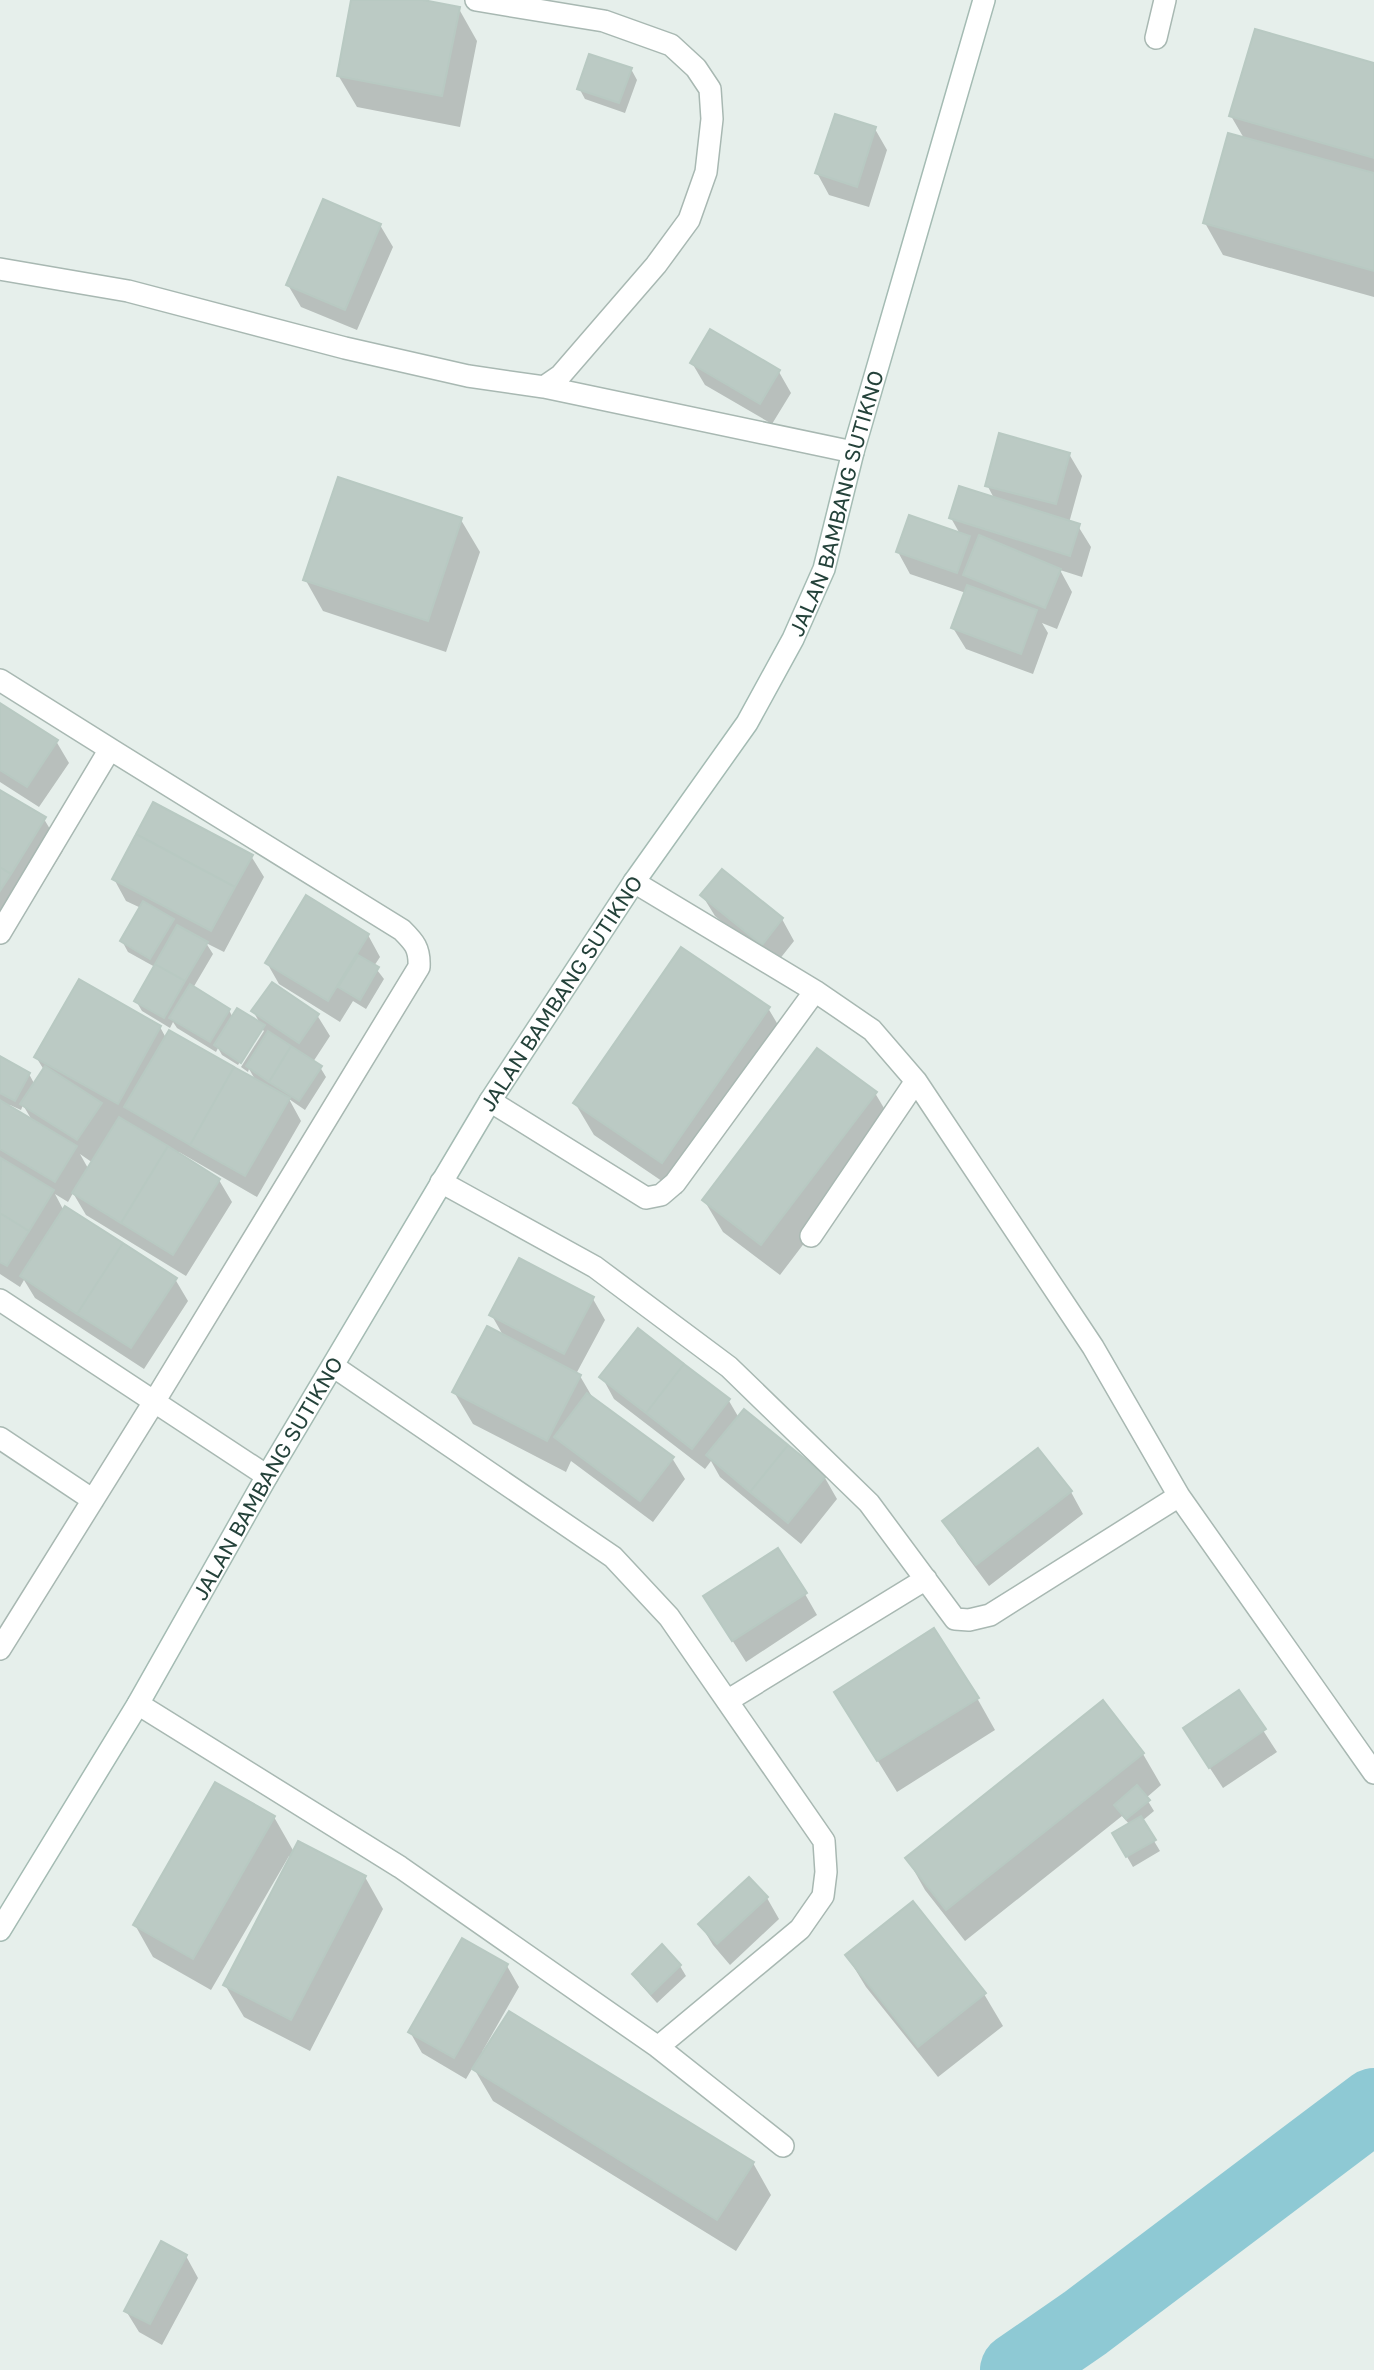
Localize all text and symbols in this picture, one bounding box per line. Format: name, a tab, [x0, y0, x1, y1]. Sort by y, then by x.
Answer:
street label: JALAN BAMBANG SUTIKNO	[783, 367, 889, 640]
street label: JALAN BAMBANG SUTIKNO	[474, 870, 648, 1116]
street label: JALAN BAMBANG SUTIKNO	[187, 1352, 348, 1604]

